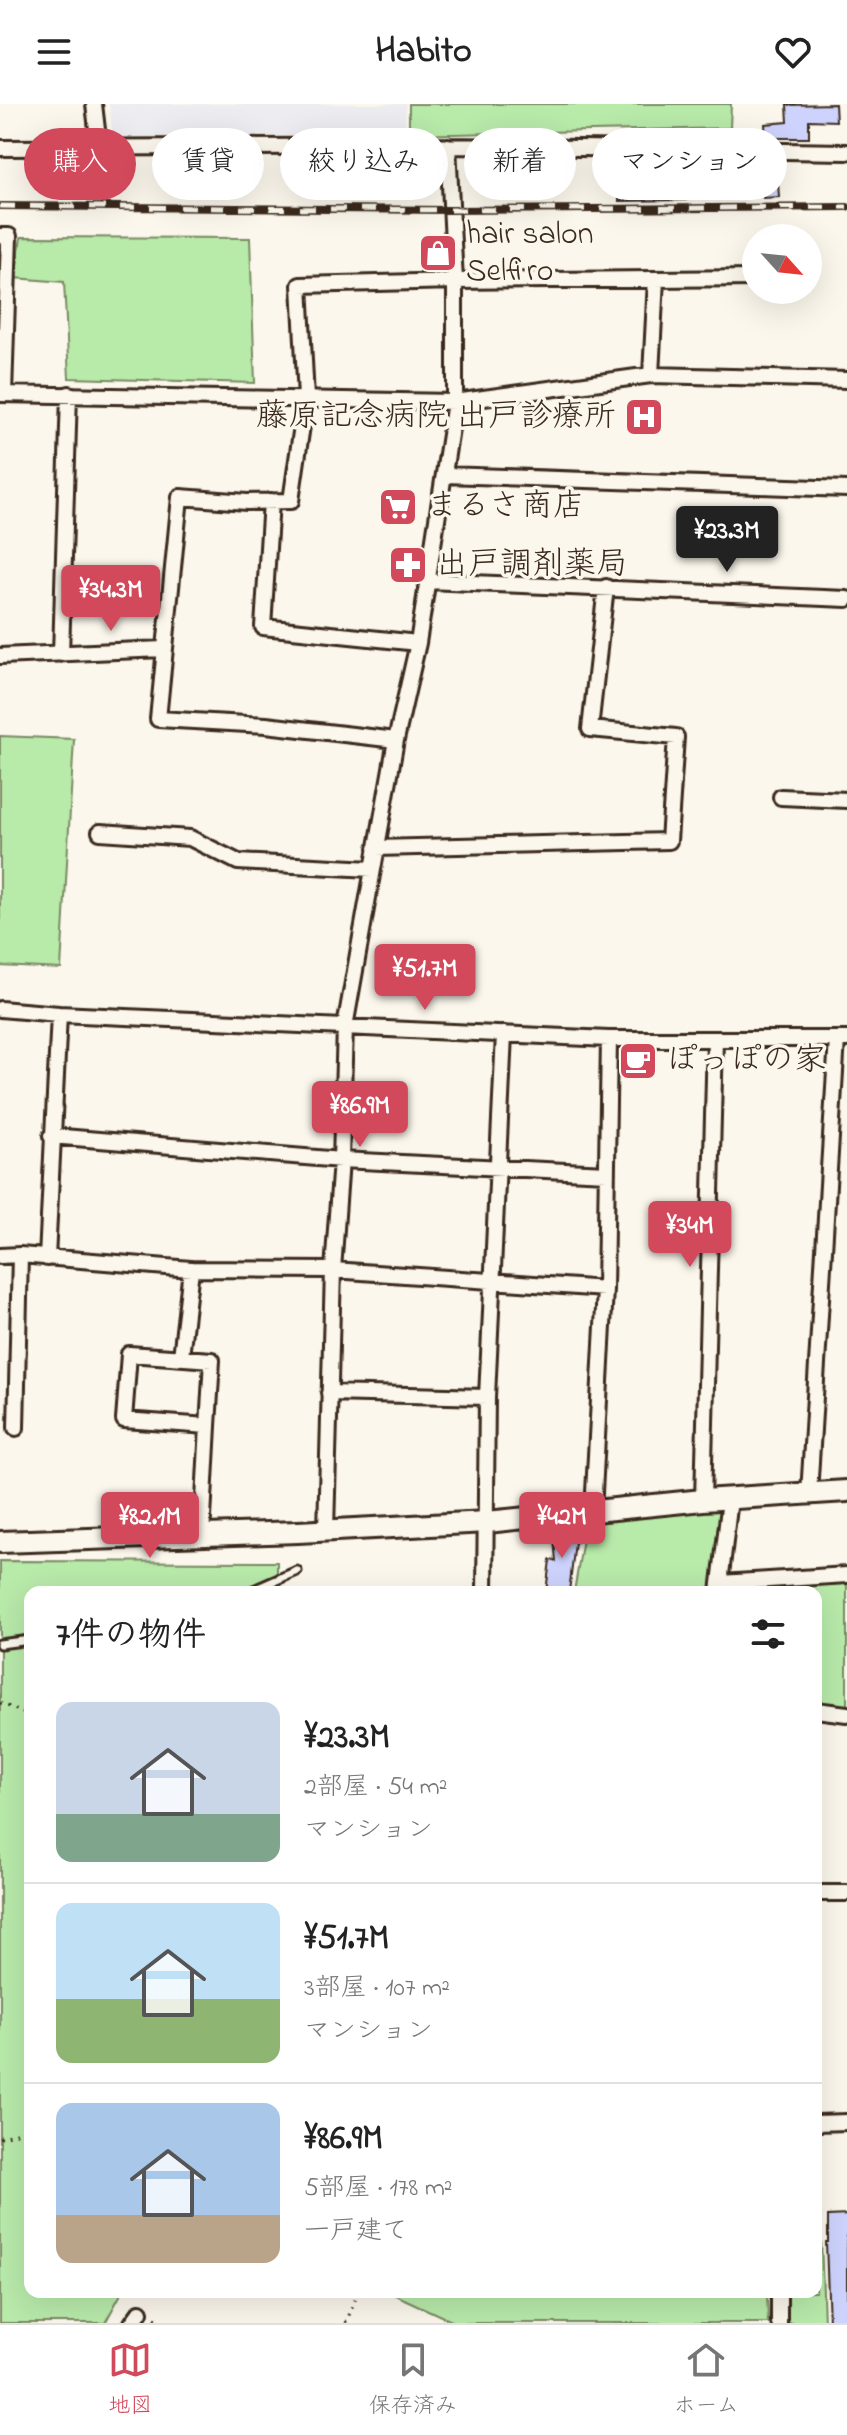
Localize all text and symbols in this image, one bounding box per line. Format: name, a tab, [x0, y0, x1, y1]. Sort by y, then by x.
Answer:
text: Habito	[375, 26, 472, 79]
icon: menu	[32, 30, 76, 74]
icon: heart	[771, 30, 815, 74]
chip: 購入	[24, 128, 136, 200]
chip: 賃貸	[152, 128, 264, 200]
chip: 絞り込み	[280, 128, 448, 200]
chip: 新着	[464, 128, 576, 200]
chip: マンション	[592, 128, 787, 200]
place label: hair salon Selfiro	[466, 212, 594, 296]
north arrow	[742, 224, 822, 304]
map controls	[742, 224, 822, 304]
shop icon: hair salon Selfiro	[417, 232, 459, 274]
place label: 藤原記念病院 出戸診療所	[256, 394, 616, 441]
hospital icon: 藤原記念病院 出戸診療所	[623, 396, 665, 438]
place label: まるさ商店	[426, 484, 585, 531]
supermarket icon: まるさ商店	[377, 486, 419, 528]
pin: ¥23.3M	[662, 506, 792, 574]
text: ¥23.3M	[694, 513, 760, 551]
place label: 出戸調剤薬局	[436, 542, 628, 589]
pharmacy icon: 出戸調剤薬局	[387, 544, 429, 586]
pin: ¥34.3M	[46, 565, 176, 633]
text: ¥34.3M	[79, 572, 143, 610]
pin: ¥51.7M	[360, 944, 490, 1012]
text: ¥51.7M	[392, 951, 458, 989]
place label: ぽっぽの家	[666, 1038, 826, 1085]
cafe icon: ぽっぽの家	[617, 1040, 659, 1082]
pin: ¥86.9M	[295, 1081, 425, 1149]
text: ¥86.9M	[330, 1088, 390, 1126]
pin: ¥34M	[643, 1201, 737, 1269]
text: ¥34M	[666, 1208, 714, 1246]
pin: ¥82.1M	[85, 1492, 215, 1560]
pin: ¥42M	[515, 1492, 609, 1560]
text: ¥82.1M	[119, 1499, 181, 1537]
text: ¥42M	[537, 1499, 587, 1537]
text: 7件の物件	[56, 1612, 206, 1662]
icon: filters	[746, 1612, 790, 1656]
text: ¥23.3M	[304, 1714, 390, 1764]
icon: home	[120, 1734, 216, 1830]
text: 2部屋 · 54 m²	[304, 1769, 447, 1807]
text: マンション	[304, 1812, 433, 1850]
text: ¥51.7M	[304, 1915, 389, 1965]
icon: home	[120, 1935, 216, 2031]
text: 3部屋 · 107 m²	[304, 1970, 450, 2008]
text: マンション	[304, 2013, 433, 2051]
text: ¥86.9M	[304, 2115, 383, 2165]
icon: home	[120, 2135, 216, 2231]
text: 5部屋 · 178 m²	[304, 2170, 453, 2208]
text: 一戸建て	[304, 2213, 408, 2251]
tab: 地図	[108, 2338, 152, 2423]
tab: 保存済み	[369, 2338, 457, 2423]
tab: ホーム	[674, 2338, 739, 2423]

